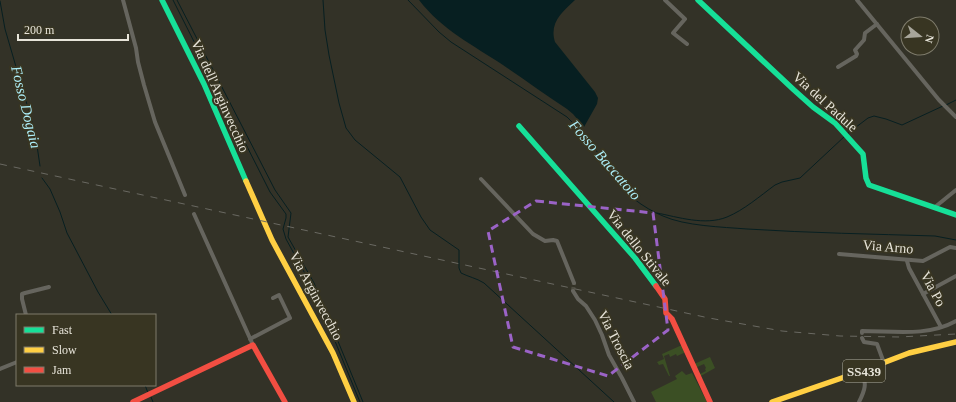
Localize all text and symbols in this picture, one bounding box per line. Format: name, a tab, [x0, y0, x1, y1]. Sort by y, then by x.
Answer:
scale bar	[18, 16, 128, 42]
north arrow	[900, 16, 940, 56]
text: 200 m	[24, 23, 55, 37]
text: N	[923, 33, 936, 45]
street label: Via dell'Arginvecchio	[188, 37, 252, 155]
water label: Fosso Dogaia	[8, 63, 44, 150]
street label: Via del Padule	[790, 69, 860, 135]
water label: Fosso Baccatoio	[565, 116, 644, 204]
street label: Via dello Stivale	[604, 207, 674, 289]
street label: Via Arno	[862, 237, 914, 257]
street label: Via Arginvecchio	[286, 249, 346, 343]
street label: Via Po	[918, 269, 948, 309]
street label: Via Troscia	[595, 308, 638, 373]
legend	[16, 314, 156, 386]
text: Fast	[52, 323, 73, 337]
text: Slow	[52, 343, 77, 357]
road number: SS439	[843, 360, 885, 382]
text: Jam	[52, 363, 72, 377]

